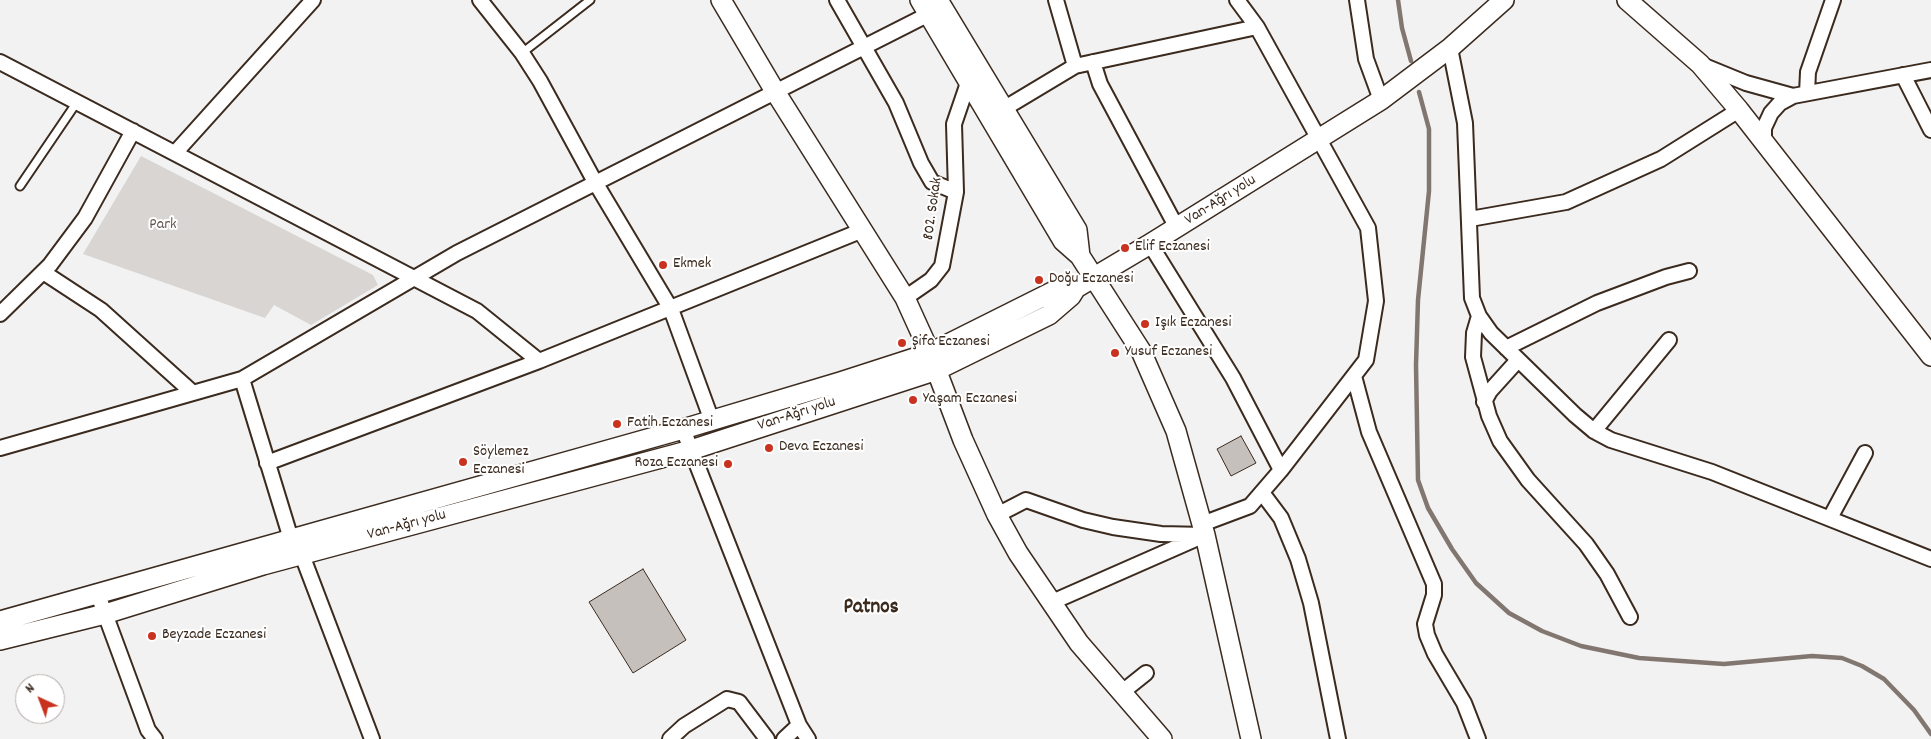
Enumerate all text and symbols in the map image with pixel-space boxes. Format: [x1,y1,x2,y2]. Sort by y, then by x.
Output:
street label: Van-Ağrı yolu [1182,171,1260,231]
street label: 802. Sokak [920,176,948,242]
park label: Park [149,216,177,236]
place label: Elif Eczanesi [1135,238,1210,258]
marker: Elif Eczanesi [1119,242,1131,254]
place label: Ekmek [673,255,711,275]
marker: Ekmek [657,259,669,271]
place label: Doğu Eczanesi [1049,270,1133,290]
marker: Doğu Eczanesi [1033,274,1045,286]
place label: Işık Eczanesi [1155,314,1231,334]
marker: Işık Eczanesi [1139,318,1151,330]
place label: Şifa Eczanesi [912,333,990,353]
marker: Şifa Eczanesi [896,337,908,349]
place label: Yusuf Eczanesi [1125,343,1212,363]
marker: Yusuf Eczanesi [1109,347,1121,359]
place label: Yaşam Eczanesi [923,390,1017,410]
street label: Van-Ağrı yolu [756,393,838,437]
marker: Yaşam Eczanesi [907,394,919,406]
place label: Fatih Eczanesi [627,414,713,434]
marker: Fatih Eczanesi [611,418,623,430]
place label: Deva Eczanesi [779,438,864,458]
marker: Deva Eczanesi [763,442,775,454]
place label: Söylemez Eczanesi [473,443,529,481]
place label: Roza Eczanesi [634,454,718,474]
marker: Söylemez Eczanesi [457,456,469,468]
marker: Roza Eczanesi [722,458,734,470]
street label: Van-Ağrı yolu [366,506,448,546]
district label: Patnos [843,596,899,622]
place label: Beyzade Eczanesi [162,626,266,646]
marker: Beyzade Eczanesi [146,630,158,642]
north arrow [15,674,65,724]
text: N [21,679,40,698]

